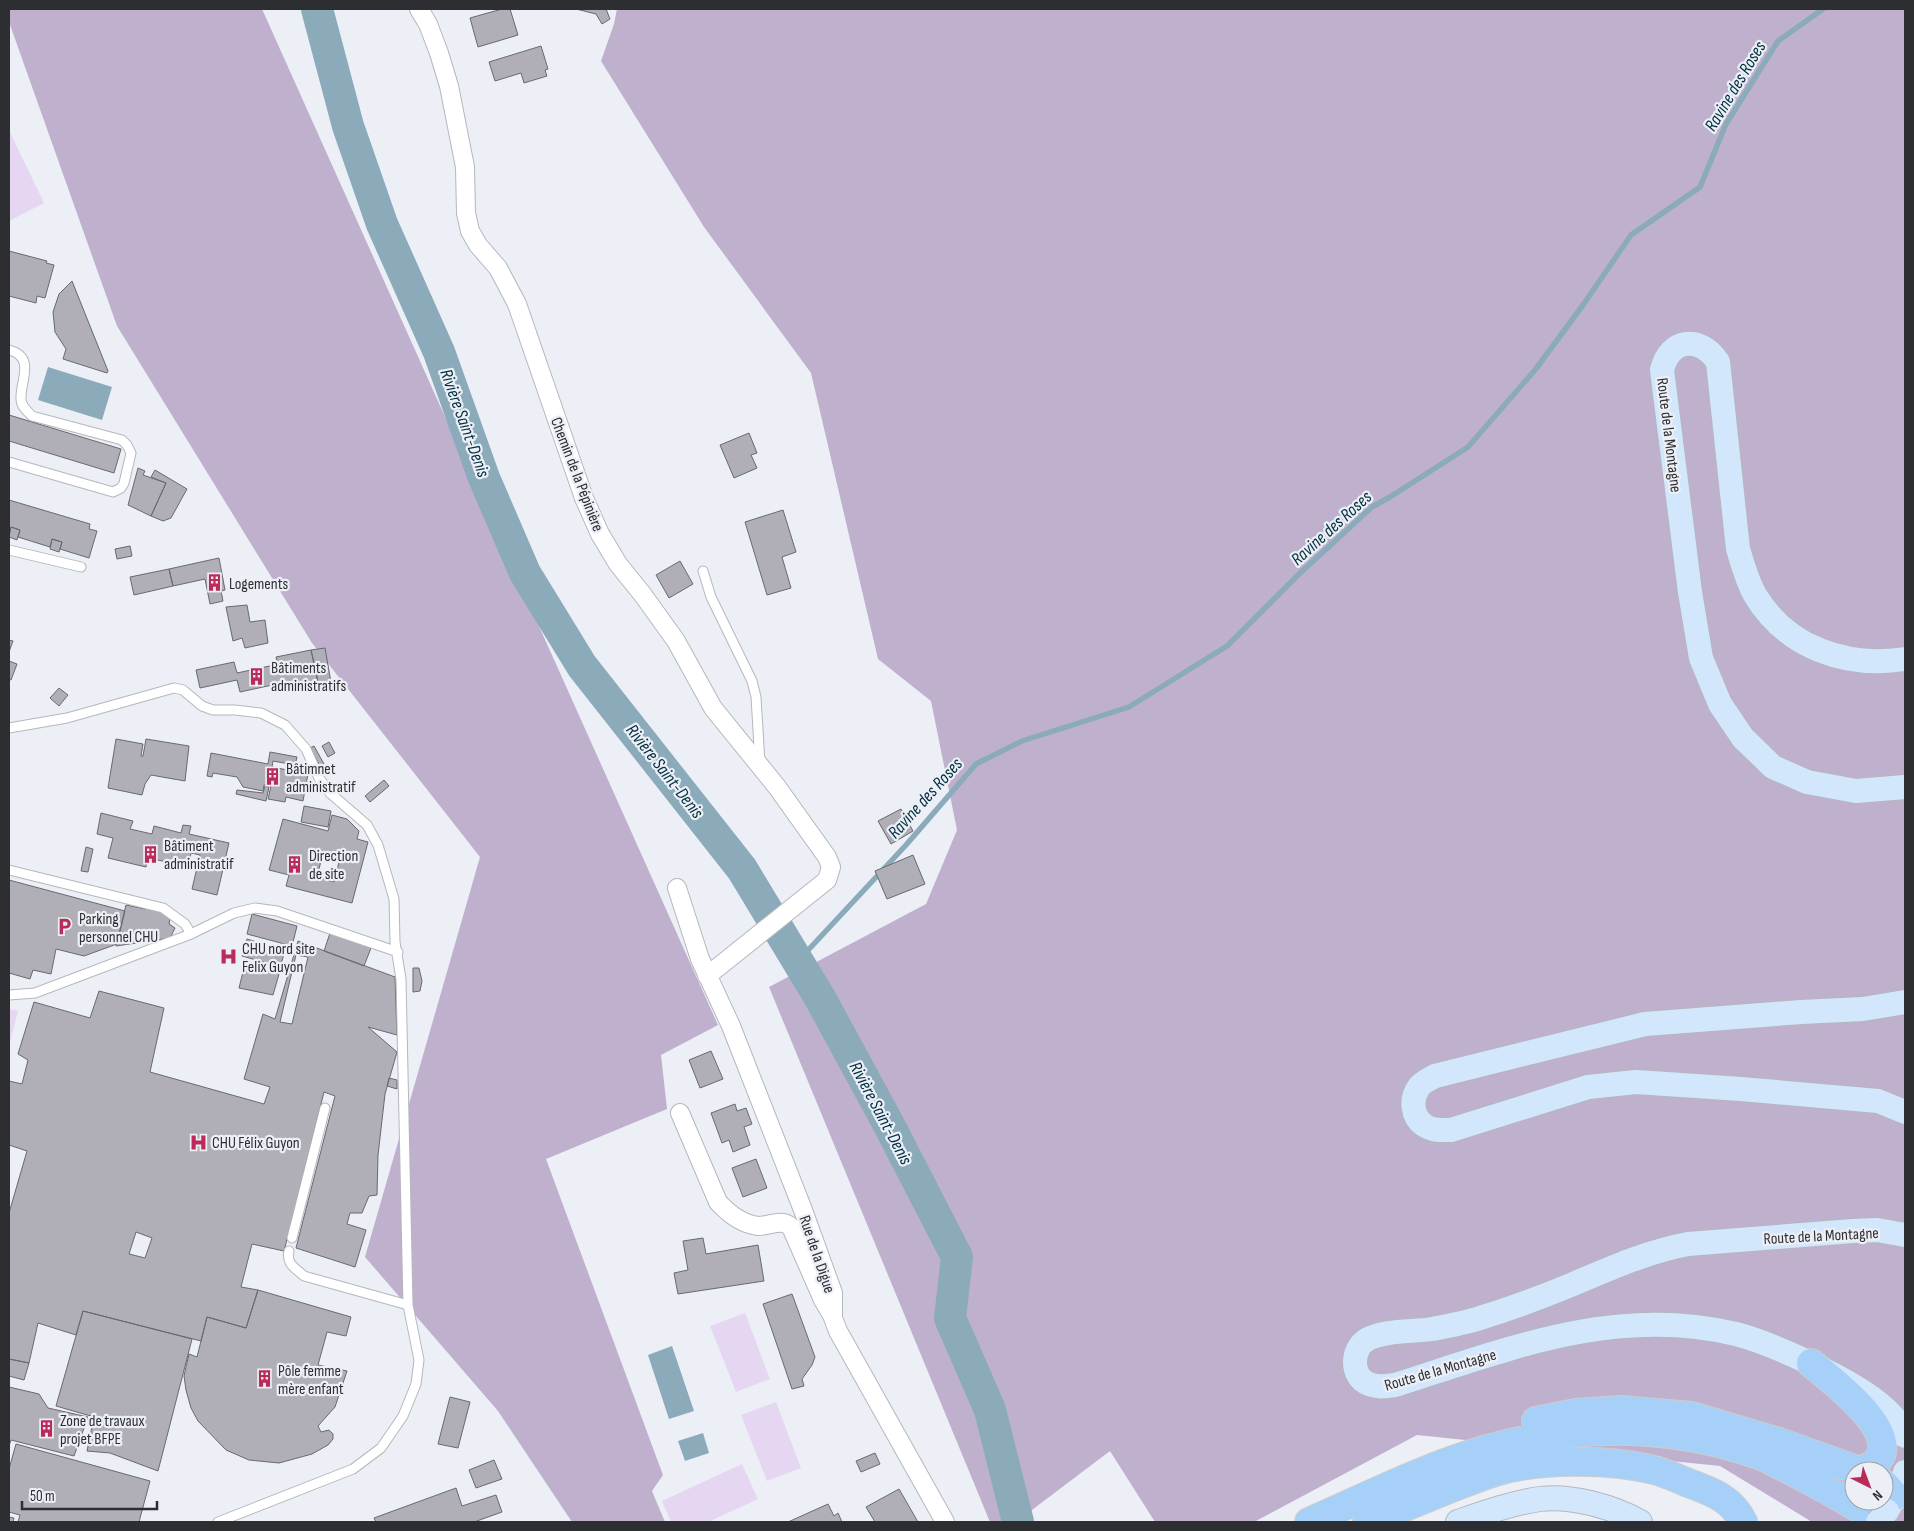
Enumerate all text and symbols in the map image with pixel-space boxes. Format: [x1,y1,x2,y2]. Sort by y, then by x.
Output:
water label: Ravine des Roses [1700,37,1771,135]
water label: Rivière Saint-Denis [435,366,494,481]
street label: Route de la Montagne [1652,377,1685,494]
street label: Chemin de la Pépinière [546,415,607,534]
water label: Ravine des Roses [1287,486,1376,570]
building icon: Logements [205,573,225,593]
place label: Logements [229,575,289,594]
place label: Bâtiments administratifs [271,659,346,696]
building icon: Bâtiments administratifs [247,666,267,686]
water label: Rivière Saint-Denis [621,720,708,823]
water label: Ravine des Roses [884,753,967,843]
place label: Bâtimnet administratif [286,760,356,797]
building icon: Bâtimnet administratif [262,767,282,787]
place label: Bâtiment administratif [164,837,234,874]
building icon: Bâtiment administratif [140,844,160,864]
place label: Direction de site [309,847,358,884]
building icon: Direction de site [285,854,305,874]
place label: Parking personnel CHU [79,910,158,947]
parking icon: Parking personnel CHU [55,917,75,937]
place label: CHU nord site Felix Guyon [242,940,315,977]
hospital icon: CHU nord site Felix Guyon [218,947,238,967]
water label: Rivière Saint-Denis [845,1058,917,1169]
hospital icon: CHU Félix Guyon [188,1132,208,1152]
place label: CHU Félix Guyon [212,1134,300,1153]
street label: Rue de la Digue [794,1213,839,1296]
street label: Route de la Montagne [1763,1224,1879,1249]
street label: Route de la Montagne [1382,1345,1498,1395]
place label: Pôle femme mère enfant [278,1362,344,1399]
building icon: Pôle femme mère enfant [254,1369,274,1389]
place label: Zone de travaux projet BFPE [60,1412,144,1449]
building icon: Zone de travaux projet BFPE [36,1419,56,1439]
north arrow [1844,1461,1894,1511]
scale bar [22,1478,158,1510]
text: N [1869,1486,1886,1504]
text: 50 m [30,1487,55,1506]

